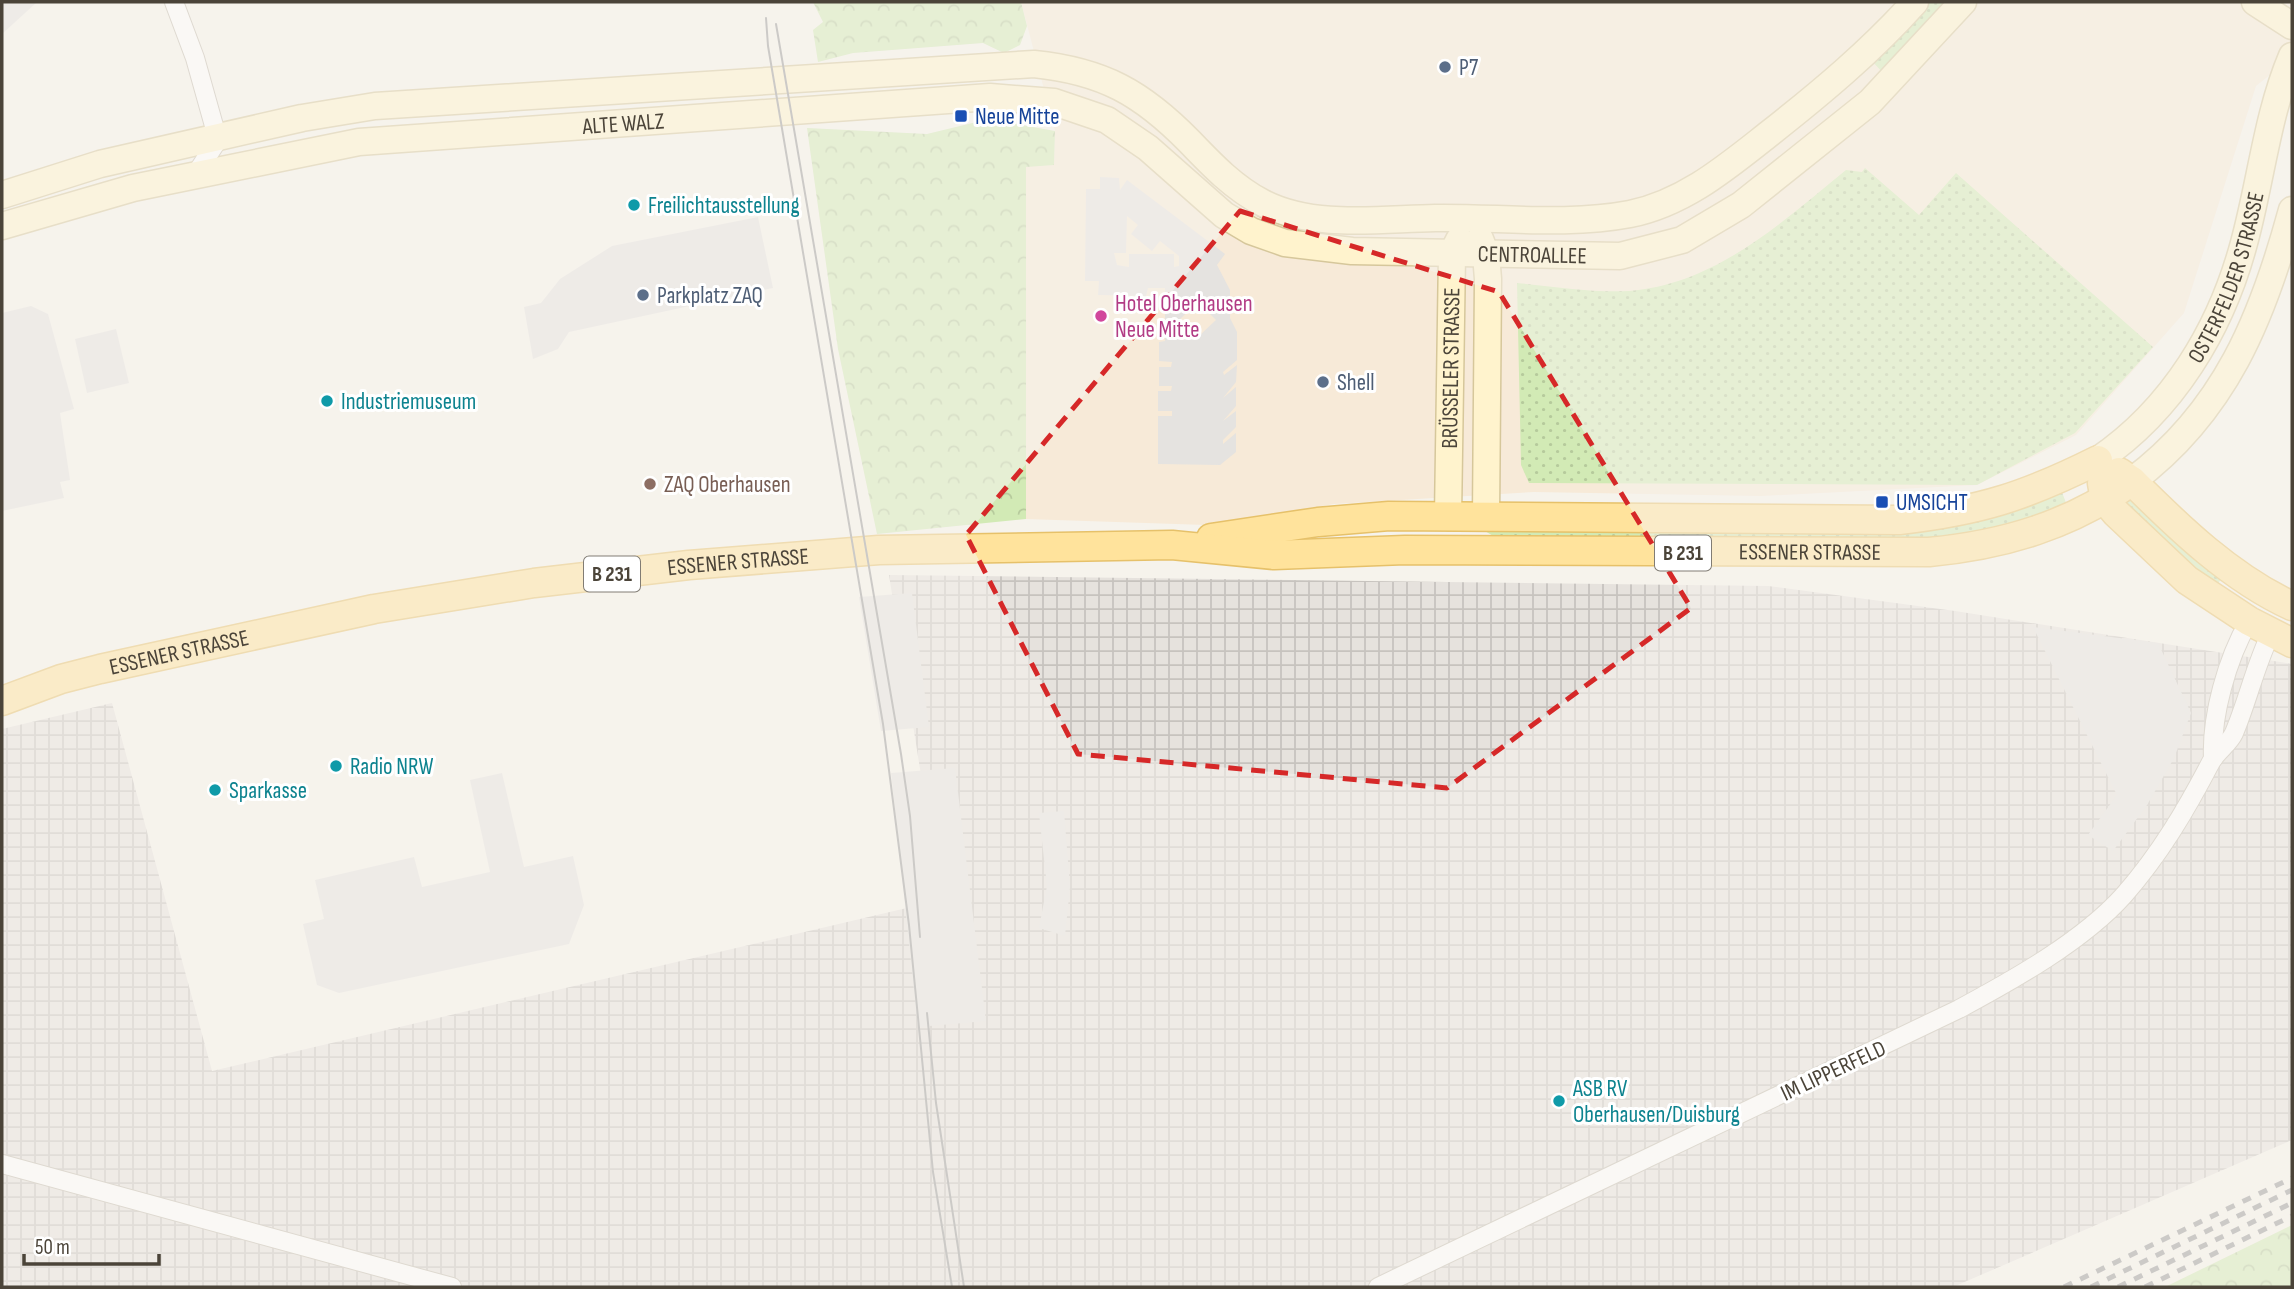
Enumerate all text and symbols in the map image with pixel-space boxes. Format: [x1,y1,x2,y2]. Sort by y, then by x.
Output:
place label: P7 [1459,54,1478,82]
marker: P7 [1437,59,1453,75]
place label: Neue Mitte [975,103,1060,131]
street label: ALTE WALZ [581,107,666,141]
marker: Neue Mitte [953,108,969,124]
street label: OSTERFELDER STRASSE [2182,189,2271,368]
place label: Freilichtausstellung [648,192,800,220]
marker: Freilichtausstellung [626,197,642,213]
street label: CENTROALLEE [1477,240,1587,270]
place label: Parkplatz ZAQ [657,282,763,310]
marker: Parkplatz ZAQ [635,287,651,303]
street label: BRÜSSELER STRASSE [1436,287,1466,449]
place label: Hotel Oberhausen Neue Mitte [1115,290,1253,344]
marker: Hotel Oberhausen Neue Mitte [1093,308,1109,324]
place label: Shell [1337,369,1375,397]
marker: Shell [1315,374,1331,390]
place label: Industriemuseum [341,388,476,416]
marker: Industriemuseum [319,393,335,409]
place label: ZAQ Oberhausen [664,471,791,499]
marker: ZAQ Oberhausen [642,476,658,492]
place label: UMSICHT [1896,489,1968,517]
marker: UMSICHT [1874,494,1890,510]
road number: B 231 [1655,536,1711,570]
street label: ESSENER STRASSE [1739,538,1881,567]
street label: ESSENER STRASSE [666,543,810,582]
road number: B 231 [584,556,640,592]
street label: ESSENER STRASSE [107,624,251,682]
place label: Radio NRW [350,753,433,781]
marker: Radio NRW [328,758,344,774]
place label: Sparkasse [229,777,307,805]
marker: Sparkasse [207,782,223,798]
street label: IM LIPPERFELD [1776,1034,1891,1107]
place label: ASB RV Oberhausen/Duisburg [1572,1075,1740,1129]
marker: ASB RV Oberhausen/Duisburg [1551,1093,1567,1109]
scale bar [24,1222,159,1266]
text: 50 m [35,1235,70,1260]

